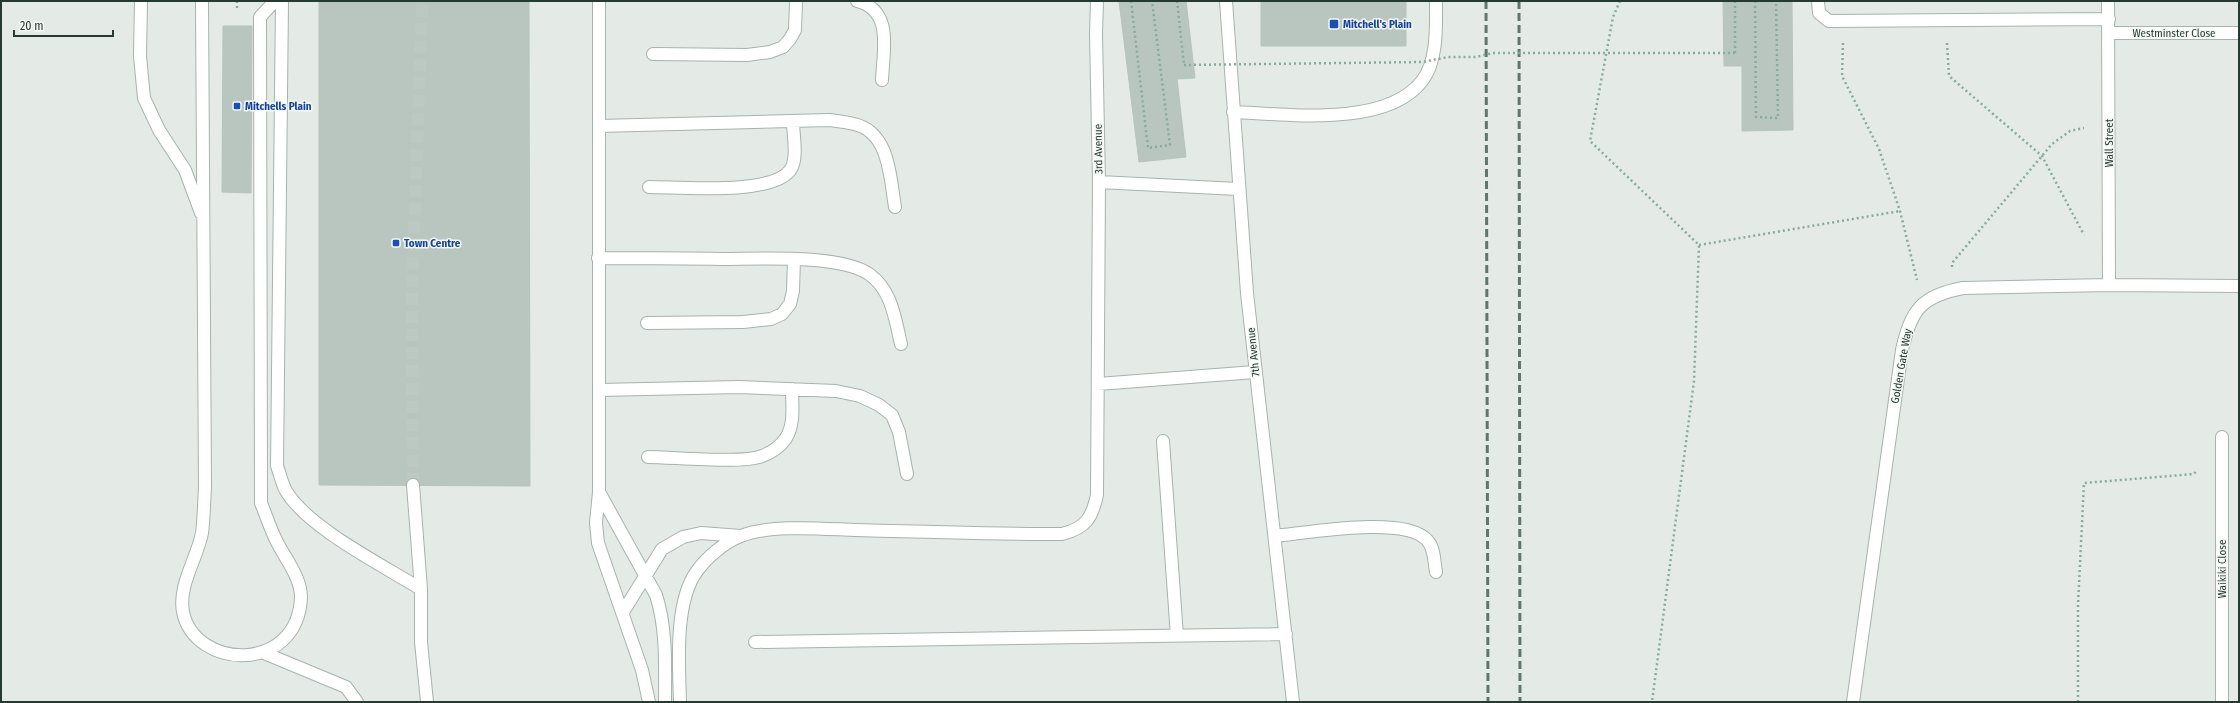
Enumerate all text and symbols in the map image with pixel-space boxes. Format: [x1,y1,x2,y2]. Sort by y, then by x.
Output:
scale bar [14,12,113,38]
marker: Mitchell's Plain [1328,18,1340,30]
place label: Mitchell's Plain [1343,18,1412,31]
text: 20 m [20,19,44,33]
street label: Westminster Close [2132,27,2216,40]
place label: Mitchells Plain [245,100,312,113]
marker: Mitchells Plain [232,101,242,111]
street label: Wall Street [2103,118,2116,167]
street label: 3rd Avenue [1092,124,1105,174]
place label: Town Centre [404,237,461,250]
marker: Town Centre [391,238,401,248]
street label: 7th Avenue [1244,327,1263,377]
street label: Golden Gate Way [1889,328,1914,405]
street label: Waikiki Close [2216,540,2229,598]

